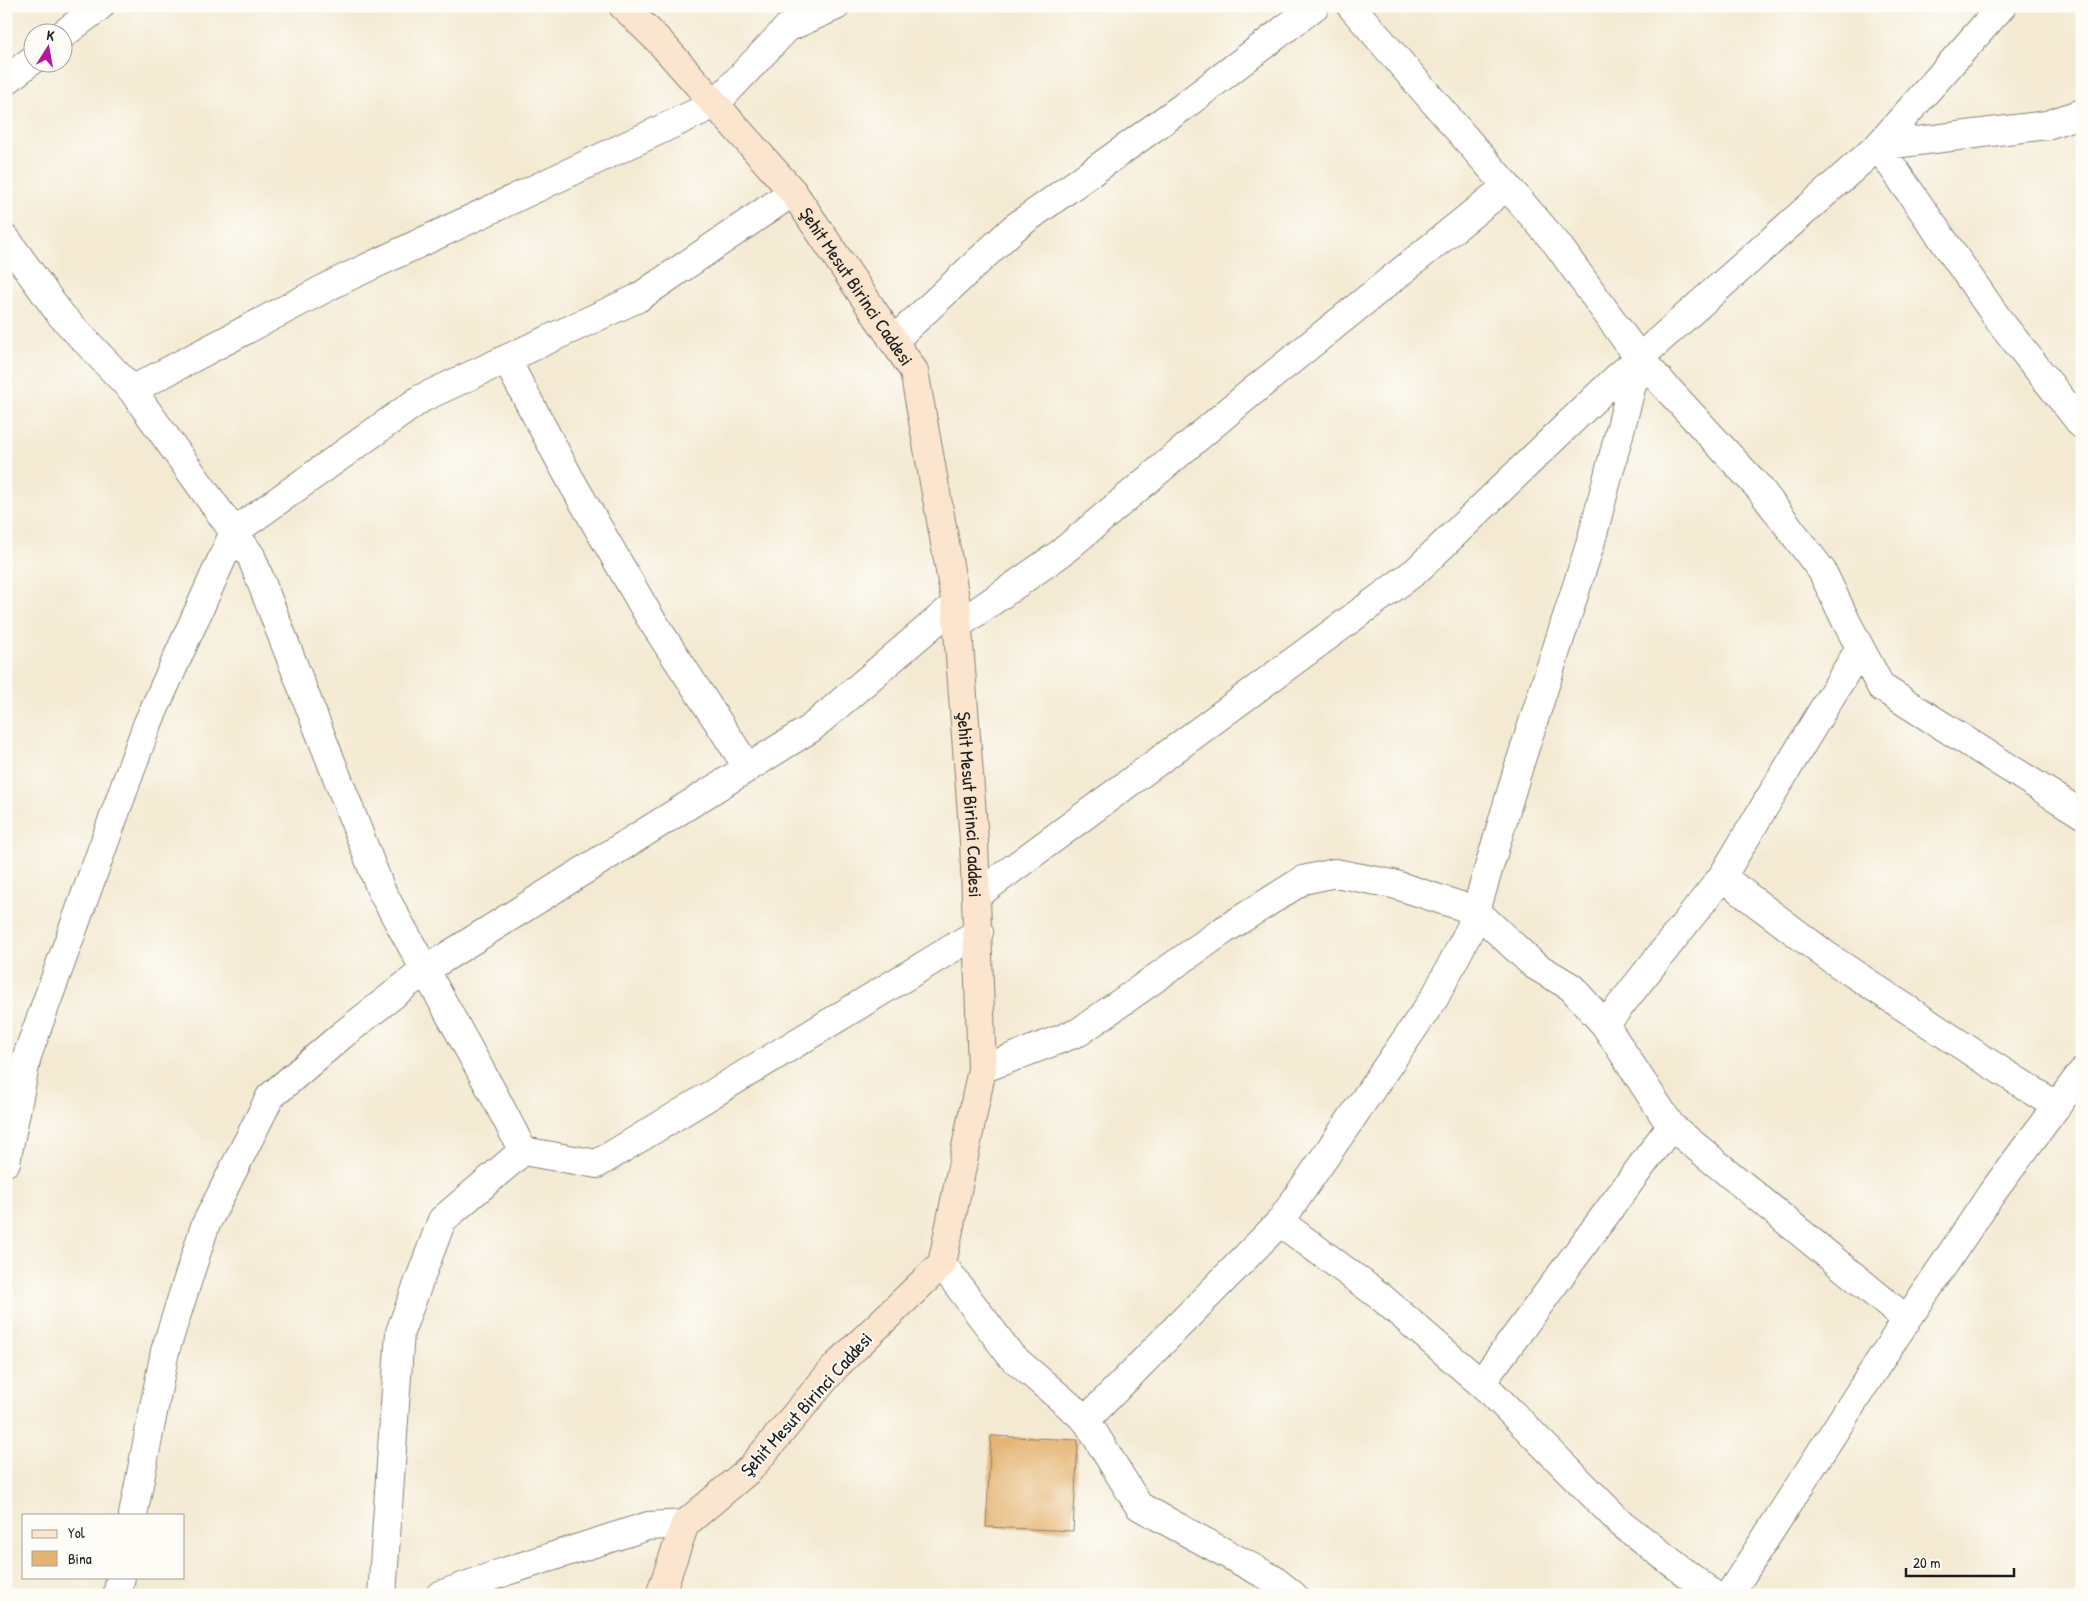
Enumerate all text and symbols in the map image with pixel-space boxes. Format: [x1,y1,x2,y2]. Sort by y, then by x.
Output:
north arrow [22,22,72,72]
text: K [45,25,57,45]
street label: Şehit Mesut Birinci Caddesi [794,202,920,371]
street label: Şehit Mesut Birinci Caddesi [951,711,989,898]
street label: Şehit Mesut Birinci Caddesi [734,1326,878,1482]
legend [22,1514,185,1578]
text: Yol [68,1522,85,1543]
scale bar [1906,1546,2013,1578]
text: Bina [68,1548,92,1569]
text: 20 m [1913,1552,1940,1573]

